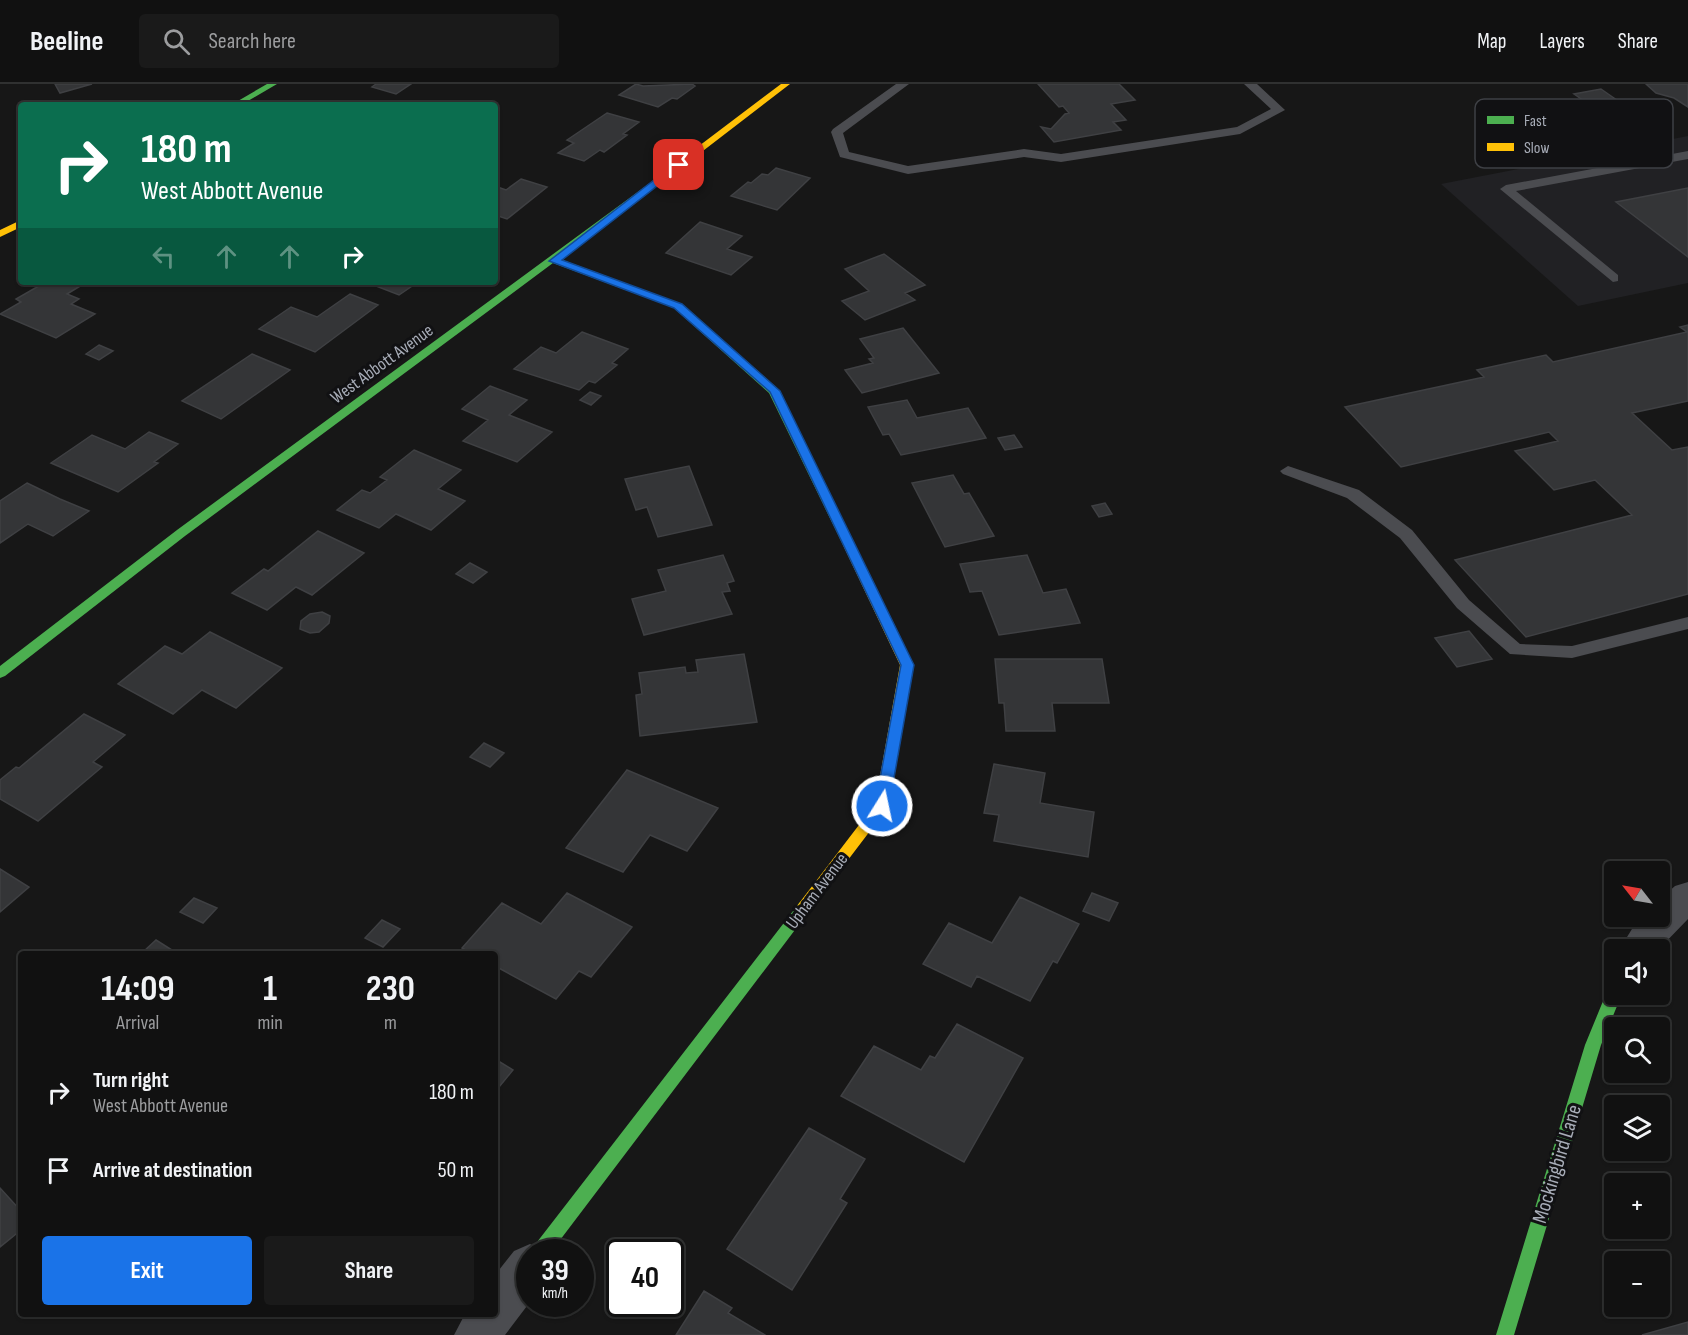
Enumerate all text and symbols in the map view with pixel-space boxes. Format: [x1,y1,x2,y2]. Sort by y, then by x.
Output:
search box [139,14,559,68]
text: Beeline [30,25,103,58]
icon: search [160,25,193,58]
text: Search here [208,28,296,55]
text: Map [1477,29,1506,54]
text: Layers [1539,29,1585,54]
text: Share [1618,29,1658,54]
legend [1475,99,1673,168]
text: Fast [1524,112,1547,131]
text: 180 m [141,124,232,175]
icon: right [42,126,120,204]
pin [653,139,704,190]
text: Slow [1524,139,1549,158]
icon: arrive [662,148,695,181]
text: West Abbott Avenue [141,175,323,207]
icon: left [147,240,180,273]
icon: ahead [210,240,243,273]
icon: ahead [273,240,306,273]
icon: right [336,240,369,273]
street label: West Abbott Avenue [327,320,437,408]
position arrow [850,774,914,838]
street label: Upham Avenue [782,849,852,933]
north arrow [1604,861,1670,927]
map controls [1604,861,1670,1317]
button: sound [1604,939,1670,1005]
text: 14:09 [101,968,175,1011]
text: 1 [263,968,277,1011]
text: 230 [366,968,415,1011]
text: Arrival [116,1011,159,1035]
text: min [258,1011,283,1035]
text: m [384,1011,397,1035]
button: search [1604,1017,1670,1083]
text: Turn right [93,1067,169,1094]
icon: right [42,1076,75,1109]
text: 180 m [429,1079,474,1106]
text: West Abbott Avenue [93,1094,228,1118]
button: layers [1604,1095,1670,1161]
street label: Mockingbird Lane [1527,1102,1587,1226]
icon: arrive [42,1154,75,1187]
text: Arrive at destination [93,1157,252,1184]
text: 50 m [438,1157,474,1184]
button: + [1604,1173,1670,1239]
button: Exit [42,1236,252,1305]
button: Share [264,1236,474,1305]
speed limit sign: 40 [606,1239,684,1317]
button: − [1604,1251,1670,1317]
text: 39 [541,1253,569,1289]
text: km/h [542,1284,568,1303]

